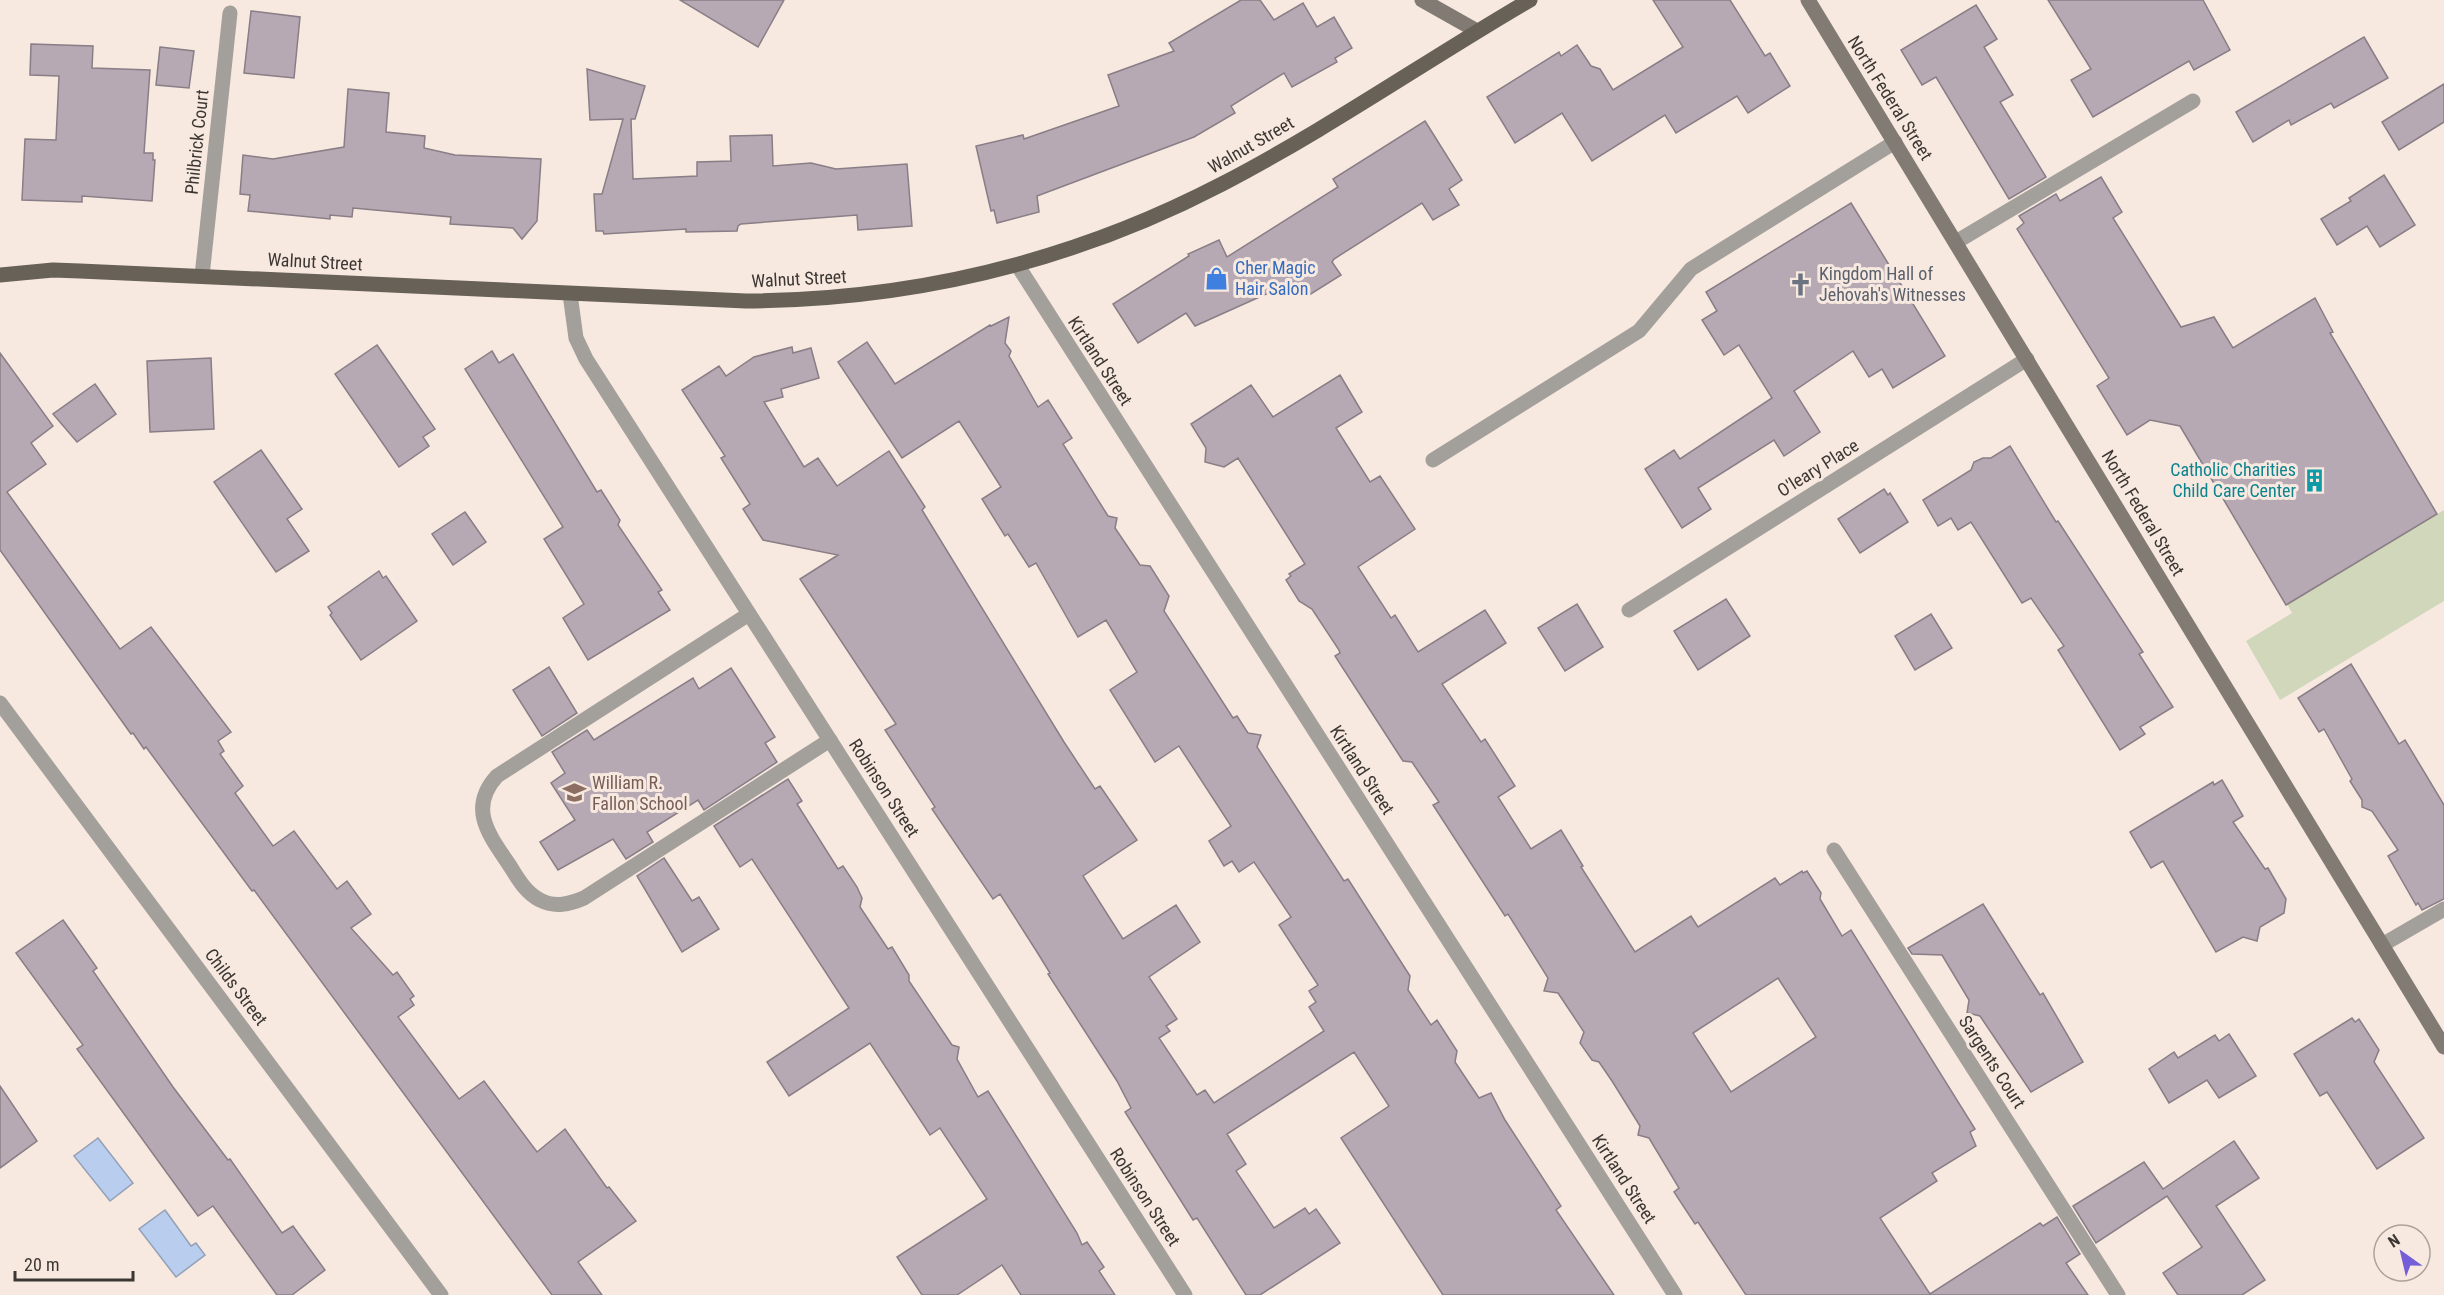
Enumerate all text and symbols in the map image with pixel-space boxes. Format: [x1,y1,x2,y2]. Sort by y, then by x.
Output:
street label: North Federal Street [1844,32,1937,164]
street label: Philbrick Court [181,89,212,195]
street label: Walnut Street [1204,112,1297,177]
street label: Walnut Street [267,249,363,274]
place label: Cher Magic Hair Salon [1235,257,1316,299]
place label: Kingdom Hall of Jehovah's Witnesses [1819,263,1966,305]
shop icon: Cher Magic Hair Salon [1204,265,1230,291]
street label: Walnut Street [751,266,847,291]
church icon: Kingdom Hall of Jehovah's Witnesses [1788,271,1814,297]
street label: Kirtland Street [1064,312,1137,409]
street label: O'leary Place [1773,434,1862,501]
street label: North Federal Street [2098,446,2189,579]
place label: Catholic Charities Child Care Center [2170,459,2297,501]
building icon: Catholic Charities Child Care Center [2301,467,2327,493]
street label: Kirtland Street [1326,721,1399,818]
street label: Robinson Street [845,735,924,841]
place label: William R. Fallon School [592,772,688,814]
school or university icon: William R. Fallon School [561,780,587,806]
street label: Childs Street [201,944,272,1029]
street label: Sargents Court [1955,1011,2030,1112]
street label: Kirtland Street [1588,1130,1661,1227]
street label: Robinson Street [1106,1144,1185,1250]
north arrow [2372,1223,2432,1283]
text: N [2385,1230,2403,1252]
scale bar [15,1244,134,1282]
text: 20 m [24,1254,59,1275]

